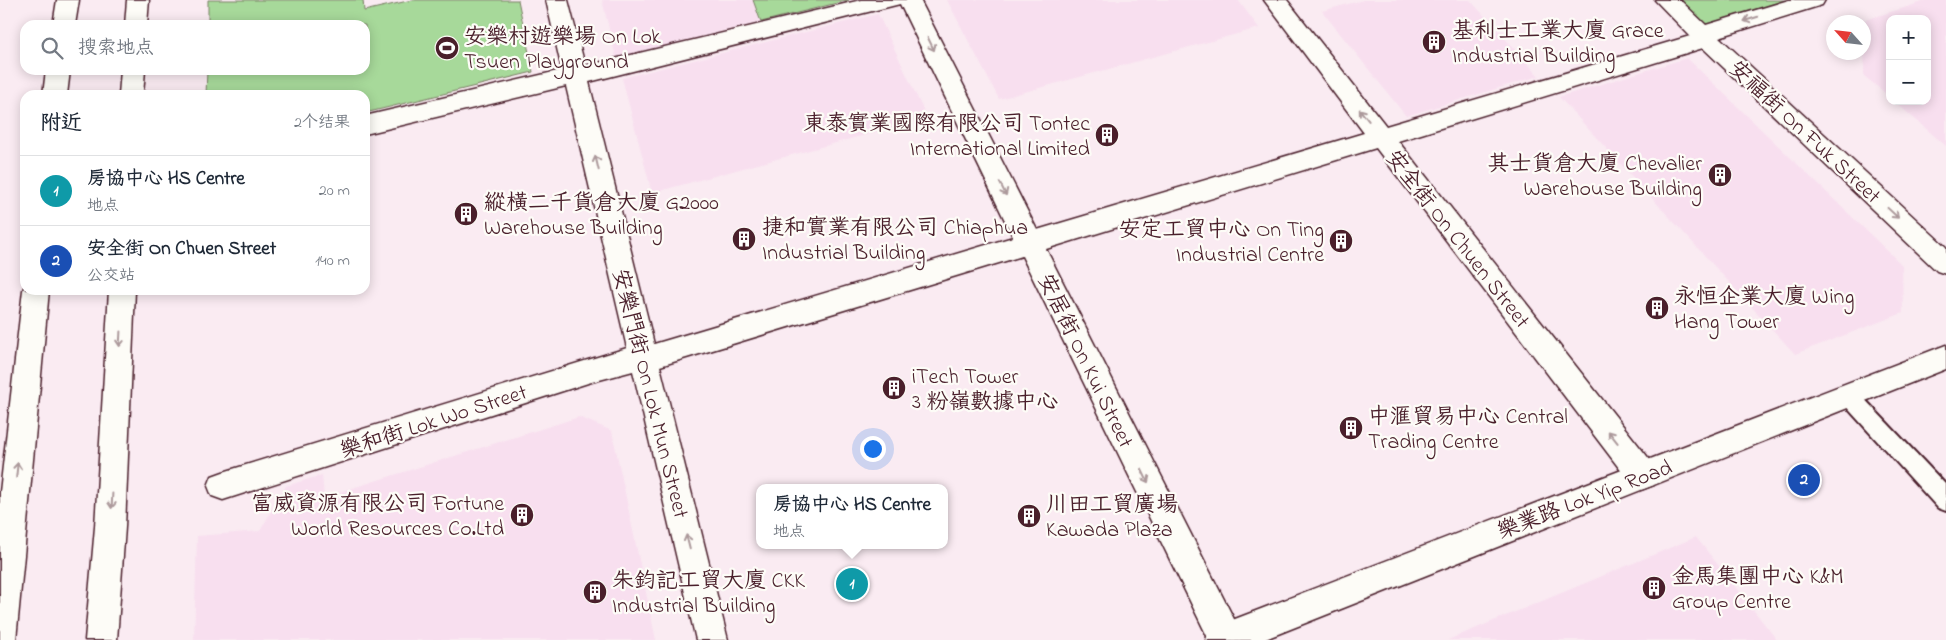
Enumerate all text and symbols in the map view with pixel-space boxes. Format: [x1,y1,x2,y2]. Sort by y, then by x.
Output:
one-way arrow [1743,15,1759,25]
north arrow [1826,15,1871,60]
map controls [1886,15,1931,105]
button: + [1886,15,1931,60]
place label: 基利士工業大廈 Grace Industrial Building [1452,16,1664,74]
search box [20,20,370,75]
place label: 安樂村遊樂場 On Lok Tsuen Playground [464,22,661,80]
building icon: 基利士工業大廈 Grace Industrial Building [1421,29,1447,55]
icon: search [38,34,66,62]
text: 搜索地点 [78,35,154,62]
sports icon: 安樂村遊樂場 On Lok Tsuen Playground [434,35,460,61]
one-way arrow [927,36,936,51]
street label: 安福街 On Fuk Street [1721,54,1888,213]
button: − [1886,60,1931,105]
one-way arrow [1359,108,1370,121]
text: 附近 [40,109,82,139]
place label: 東泰實業國際有限公司 Tontec International Limited [803,109,1090,166]
text: 2个结果 [294,111,350,135]
building icon: 東泰實業國際有限公司 Tontec International Limited [1094,122,1120,148]
street label: 安全街 On Chuen Street [1377,144,1537,336]
place label: 其士貨倉大廈 Chevalier Warehouse Building [1487,149,1702,207]
one-way arrow [592,155,601,171]
building icon: 其士貨倉大廈 Chevalier Warehouse Building [1707,162,1733,188]
text: 房協中心 HS Centre [87,166,245,193]
text: 1 [53,179,59,203]
text: 20 m [319,179,350,203]
one-way arrow [998,182,1008,197]
place label: 縱橫二千貨倉大廈 G2000 Warehouse Building [484,188,719,246]
text: 地点 [87,194,119,218]
building icon: 縱橫二千貨倉大廈 G2000 Warehouse Building [453,201,479,227]
one-way arrow [1886,207,1899,219]
place label: 捷和實業有限公司 Chiaphua Industrial Building [762,213,1028,271]
place label: 安定工貿中心 On Ting Industrial Centre [1118,215,1324,272]
building icon: 捷和實業有限公司 Chiaphua Industrial Building [731,226,757,252]
building icon: 安定工貿中心 On Ting Industrial Centre [1328,228,1354,254]
text: 安全街 On Chuen Street [87,236,276,263]
text: 2 [52,249,60,273]
text: 140 m [315,249,350,273]
text: 公交站 [87,264,135,288]
street label: 安樂門街 On Lok Mun Street [603,266,696,522]
street label: 安居街 On Kui Street [1028,269,1141,454]
place label: 永恒企業大廈 Wing Hang Tower [1674,282,1854,340]
building icon: 永恒企業大廈 Wing Hang Tower [1644,295,1670,321]
one-way arrow [115,330,124,346]
place label: iTech Tower 3 粉嶺數據中心 [912,362,1059,419]
building icon: iTech Tower 3 粉嶺數據中心 [881,375,907,401]
street label: 樂和街 Lok Wo Street [336,377,532,468]
place label: 中滙貿易中心 Central Trading Centre [1368,402,1568,460]
building icon: 中滙貿易中心 Central Trading Centre [1338,415,1364,441]
one-way arrow [1608,431,1619,444]
your location [860,436,886,462]
street label: 樂業路 Lok Yip Road [1493,453,1677,549]
pin: 2 [1788,461,1820,499]
one-way arrow [13,462,22,478]
one-way arrow [1141,468,1150,483]
popup [756,484,948,549]
place label: 富威資源有限公司 Fortune World Resources Co.Ltd [251,489,504,546]
place label: 川田工貿廣場 Kawada Plaza [1046,490,1178,547]
text: 房協中心 HS Centre [773,492,931,519]
one-way arrow [107,493,116,509]
building icon: 富威資源有限公司 Fortune World Resources Co.Ltd [509,502,535,528]
building icon: 川田工貿廣場 Kawada Plaza [1016,503,1042,529]
text: 地点 [773,520,805,544]
one-way arrow [683,534,692,550]
place label: 金馬集團中心 K&M Group Centre [1672,562,1844,619]
pin: 1 [836,565,868,603]
place label: 朱鈞記工貿大廈 CKK Industrial Building [612,566,805,624]
building icon: 金馬集團中心 K&M Group Centre [1641,575,1667,601]
building icon: 朱鈞記工貿大廈 CKK Industrial Building [582,579,608,605]

